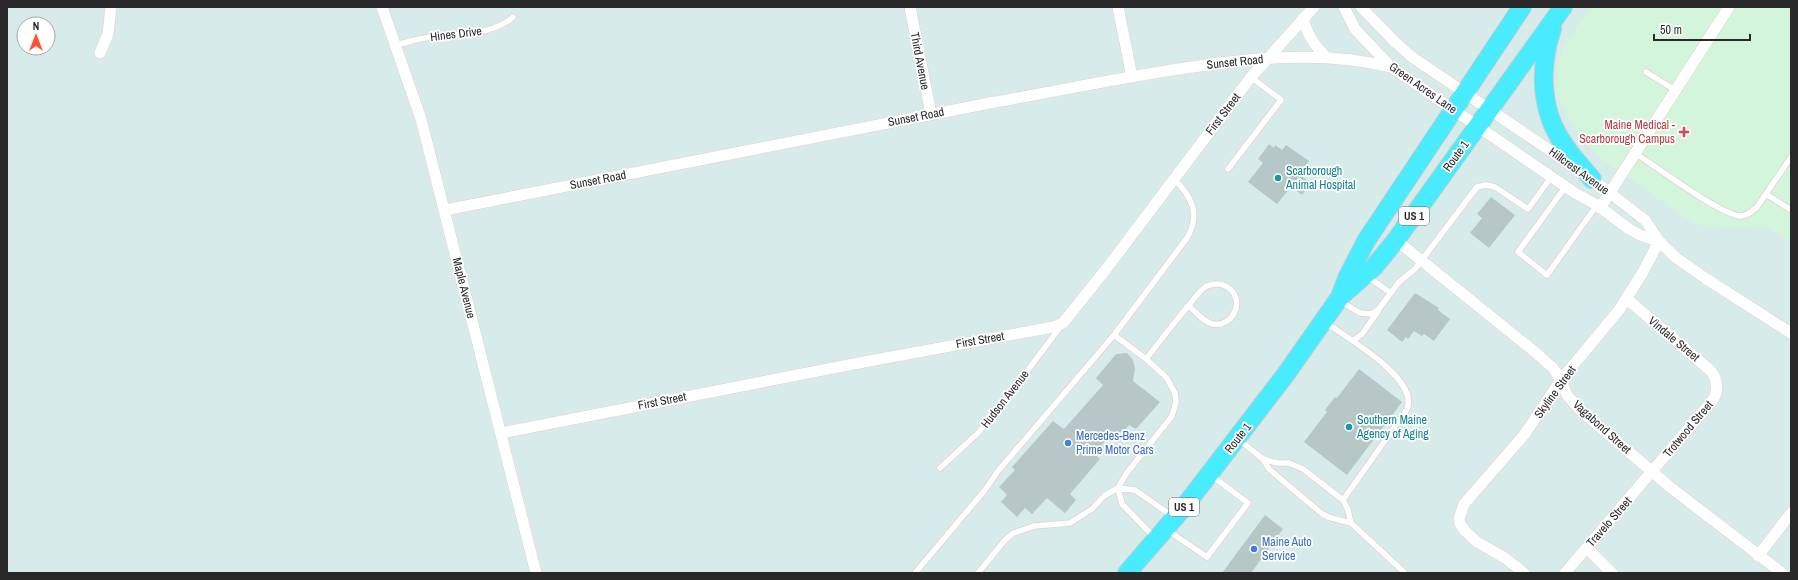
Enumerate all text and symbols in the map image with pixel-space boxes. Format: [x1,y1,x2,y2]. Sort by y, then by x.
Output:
north arrow [16,16,56,56]
scale bar [1654,16,1750,42]
text: N [33,19,39,33]
text: 50 m [1660,22,1682,38]
street label: Hines Drive [429,23,483,45]
street label: Third Avenue [907,31,933,91]
street label: Sunset Road [1206,51,1264,73]
street label: Green Acres Lane [1386,59,1460,117]
street label: First Street [1202,90,1244,138]
street label: Sunset Road [887,104,945,130]
place label: Maine Medical - Scarborough Campus [1579,117,1676,147]
marker: Maine Medical - Scarborough Campus [1678,126,1690,138]
street label: Route 1 [1439,137,1473,175]
street label: Hillcrest Avenue [1546,144,1612,198]
place label: Scarborough Animal Hospital [1285,163,1355,193]
street label: Sunset Road [569,167,627,193]
marker: Scarborough Animal Hospital [1273,173,1283,183]
road number: US 1 [1399,207,1429,225]
street label: Maple Avenue [449,256,479,320]
street label: Vindale Street [1645,313,1703,365]
street label: First Street [955,328,1006,352]
street label: Skyline Street [1531,362,1580,421]
street label: Hudson Avenue [977,367,1033,431]
street label: First Street [637,388,688,413]
street label: Vagabond Street [1569,397,1635,458]
street label: Trotwood Street [1659,397,1717,461]
place label: Southern Maine Agency of Aging [1356,412,1429,442]
street label: Route 1 [1221,419,1255,457]
marker: Southern Maine Agency of Aging [1344,422,1354,432]
place label: Mercedes-Benz Prime Motor Cars [1076,428,1154,458]
marker: Mercedes-Benz Prime Motor Cars [1063,438,1073,448]
street label: Travelo Street [1583,493,1635,550]
road number: US 1 [1169,498,1199,516]
place label: Maine Auto Service [1262,534,1312,564]
marker: Maine Auto Service [1249,544,1259,554]

